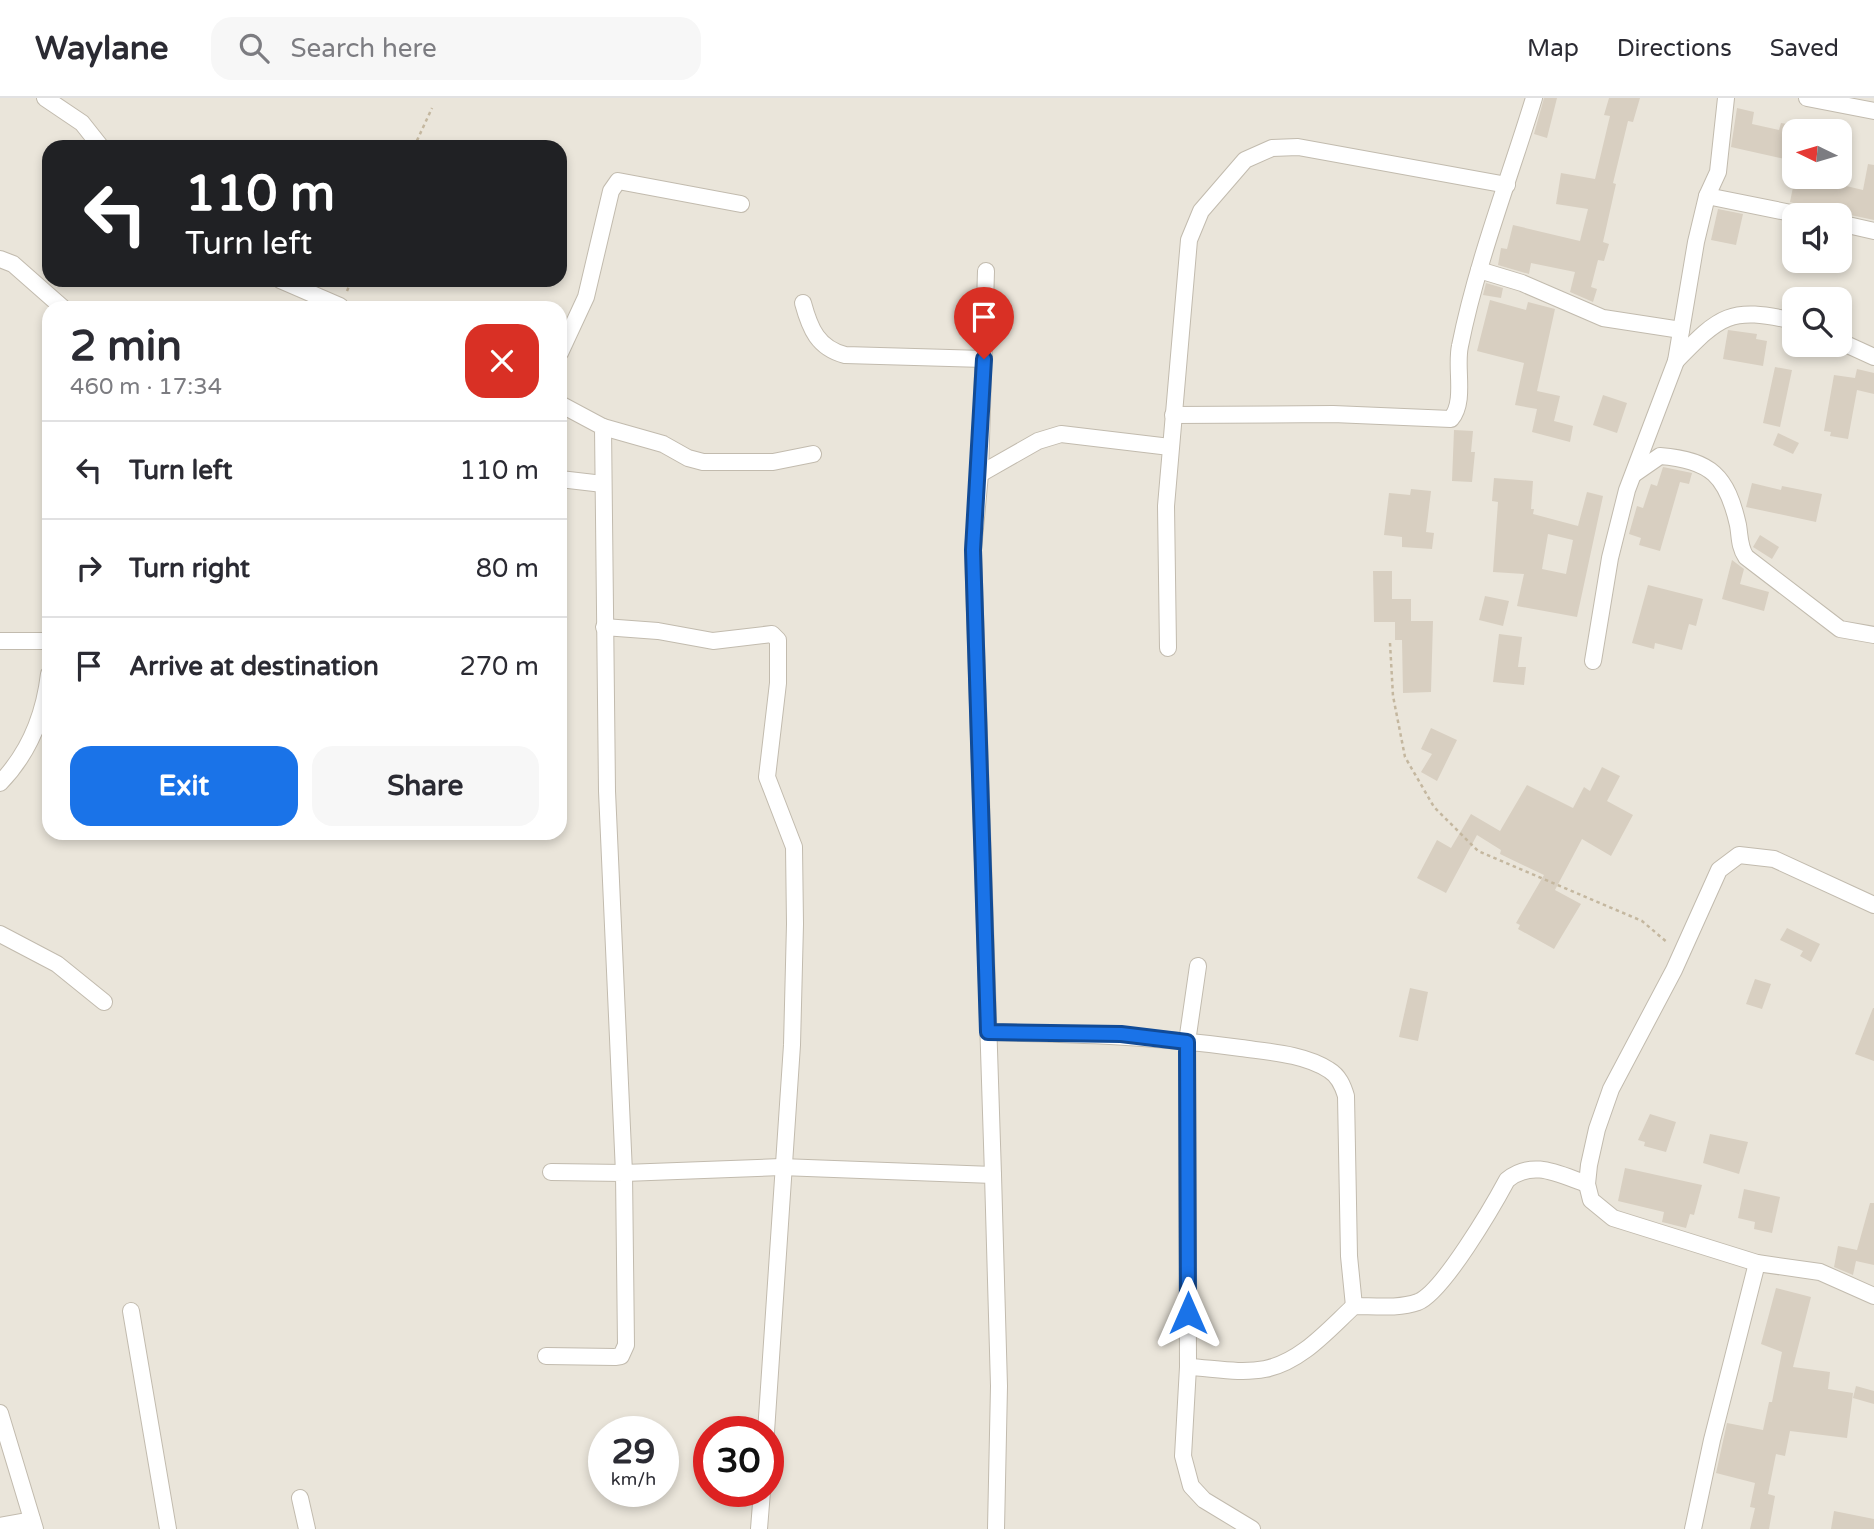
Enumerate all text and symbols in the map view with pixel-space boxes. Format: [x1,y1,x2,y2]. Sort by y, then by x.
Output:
search box [211,17,701,80]
text: Waylane [35,29,169,68]
icon: search [235,29,273,67]
text: Search here [291,33,437,64]
text: Map [1527,34,1579,63]
text: Directions [1617,34,1732,63]
text: Saved [1770,34,1839,63]
north arrow [1782,119,1852,189]
map controls [1782,119,1852,357]
text: 110 m [185,165,335,224]
icon: left [70,168,161,259]
button: sound [1782,203,1852,273]
text: Turn left [185,225,312,263]
pin [954,287,1014,359]
button: search [1782,287,1852,357]
icon: arrive [965,298,1003,336]
text: 2 min [70,321,182,372]
button: close [465,324,539,398]
text: 460 m · 17:34 [70,373,222,401]
icon: left [70,451,108,489]
text: Turn left [129,455,232,486]
text: 110 m [459,455,539,486]
icon: right [70,549,108,587]
text: Turn right [129,553,250,584]
text: 80 m [476,553,539,584]
icon: arrive [70,647,108,685]
text: Arrive at destination [129,651,379,682]
text: 270 m [459,651,539,682]
button: Exit [70,746,298,826]
button: Share [312,746,539,826]
position arrow [1151,1276,1225,1350]
speed limit sign: 30 [693,1416,784,1507]
text: 29 [612,1431,655,1473]
text: km/h [611,1468,656,1490]

